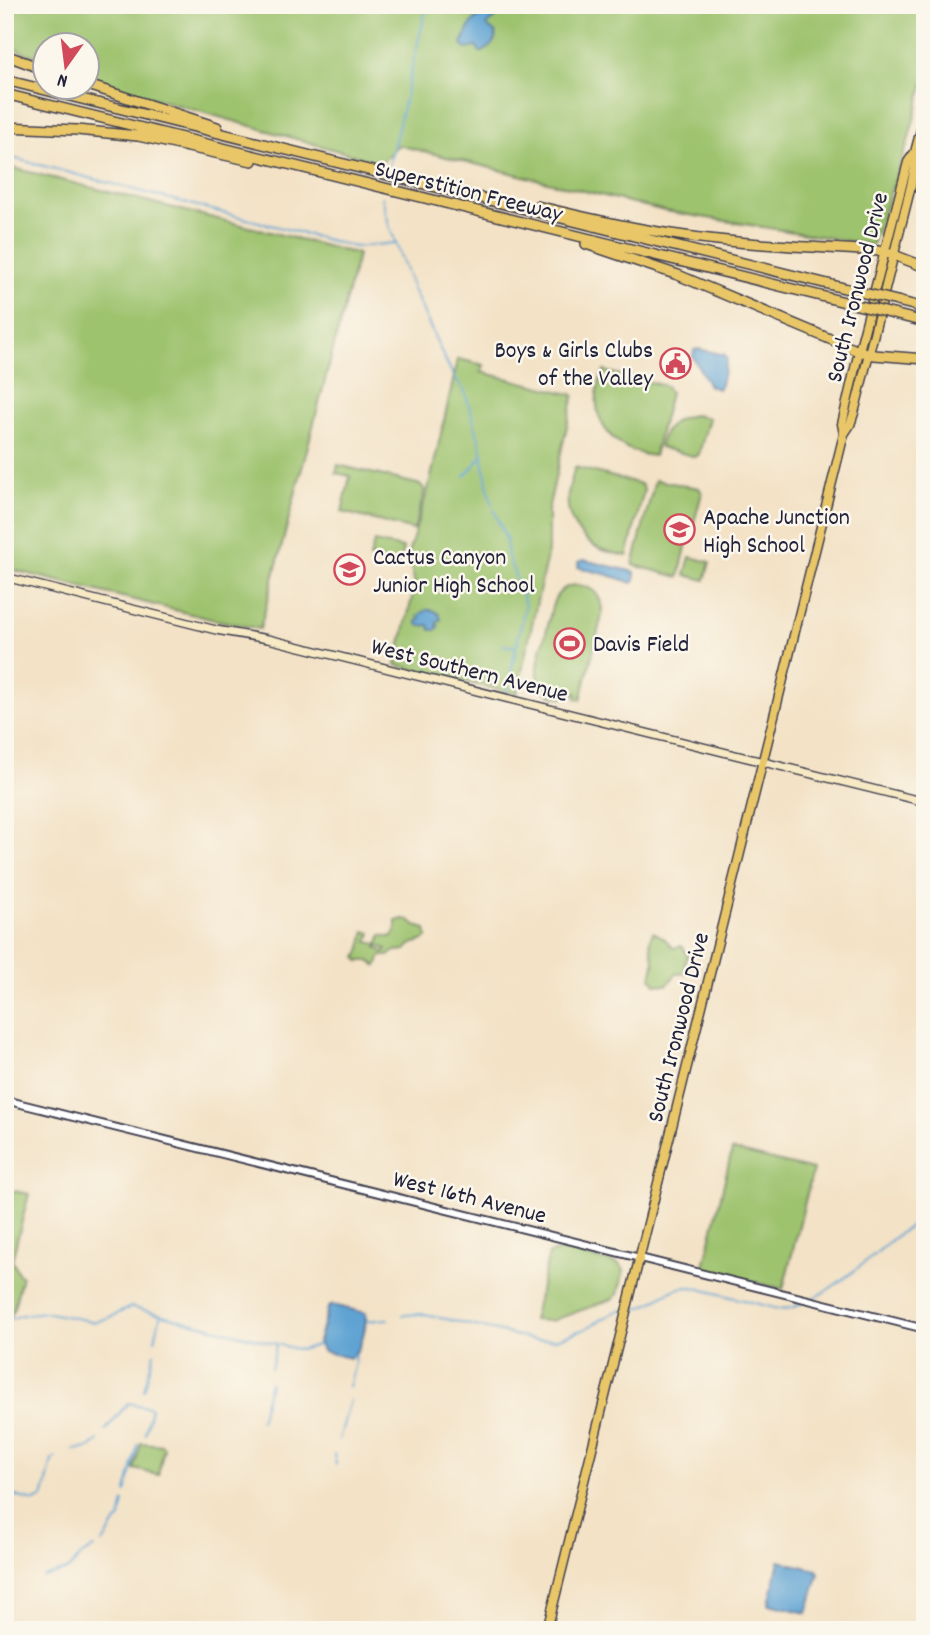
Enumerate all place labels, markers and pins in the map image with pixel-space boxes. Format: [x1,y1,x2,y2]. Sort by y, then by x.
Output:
place label: Boys & Girls Clubs of the Valley [494,335,654,397]
public building icon: Boys & Girls Clubs of the Valley [659,346,693,380]
place label: Apache Junction High School [703,502,850,564]
school or university icon: Apache Junction High School [663,513,697,547]
place label: Cactus Canyon Junior High School [373,542,535,604]
school or university icon: Cactus Canyon Junior High School [333,553,367,587]
sports icon: Davis Field [553,626,587,660]
place label: Davis Field [593,629,689,663]

